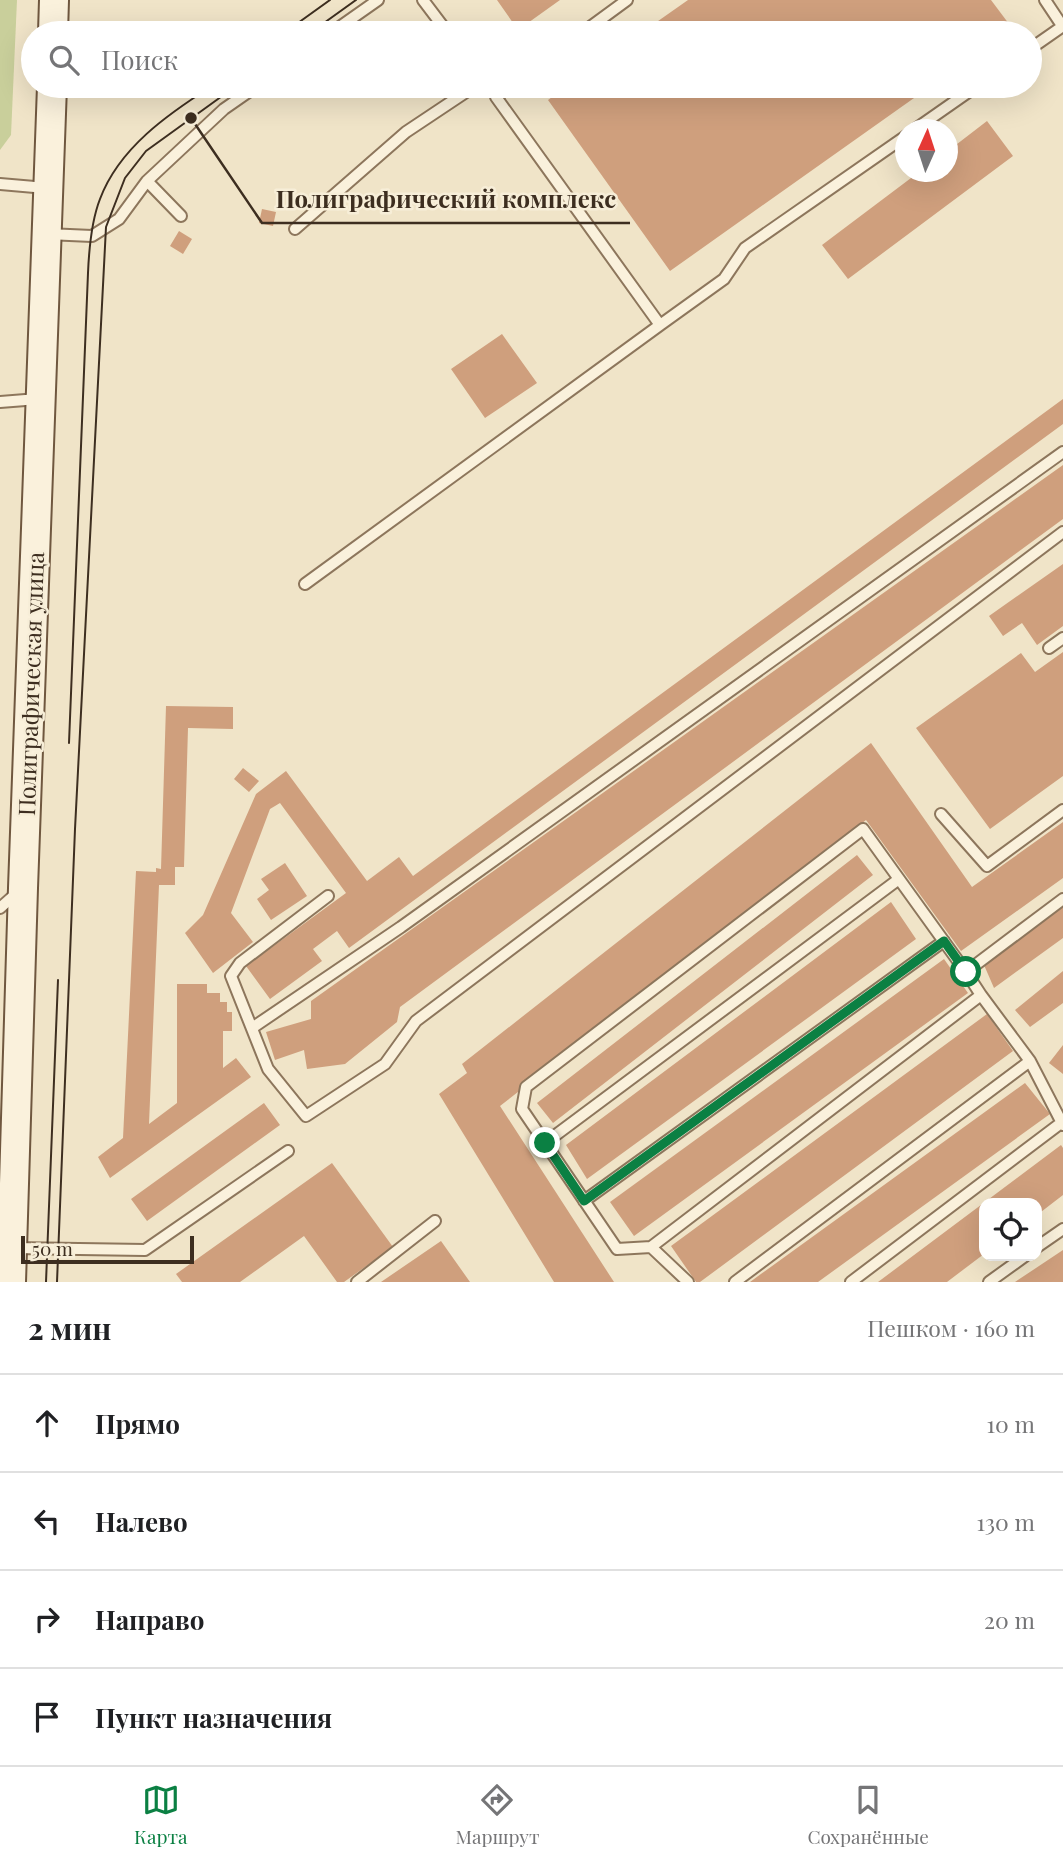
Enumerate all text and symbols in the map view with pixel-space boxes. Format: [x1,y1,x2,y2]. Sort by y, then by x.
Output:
search box [21,21,1042,98]
icon: search [45,41,83,79]
text: Поиск [101,42,178,77]
north arrow [895,119,958,182]
callout: Полиграфический комплекс [262,178,630,223]
text: Полиграфический комплекс [276,182,616,214]
street label: Полиграфическая улица [10,551,50,817]
route start [950,956,981,987]
route end [529,1127,560,1158]
map controls [979,1198,1042,1261]
button: locate [979,1198,1042,1261]
scale bar [21,1233,194,1265]
text: 50 m [32,1235,73,1261]
text: 2 мин [28,1308,111,1348]
text: Пешком · 160 m [867,1312,1035,1343]
icon: ahead [28,1404,66,1442]
text: Прямо [95,1406,180,1441]
text: 10 m [987,1408,1035,1439]
icon: left [28,1502,66,1540]
text: Налево [95,1504,188,1539]
text: 130 m [977,1506,1035,1537]
icon: right [28,1600,66,1638]
text: Направо [95,1602,204,1637]
text: 20 m [984,1604,1035,1635]
icon: arrive [28,1698,66,1736]
text: Пункт назначения [95,1700,332,1735]
tab: Карта [134,1781,187,1849]
tab: Маршрут [456,1781,539,1849]
tab: Сохранённые [808,1781,929,1849]

